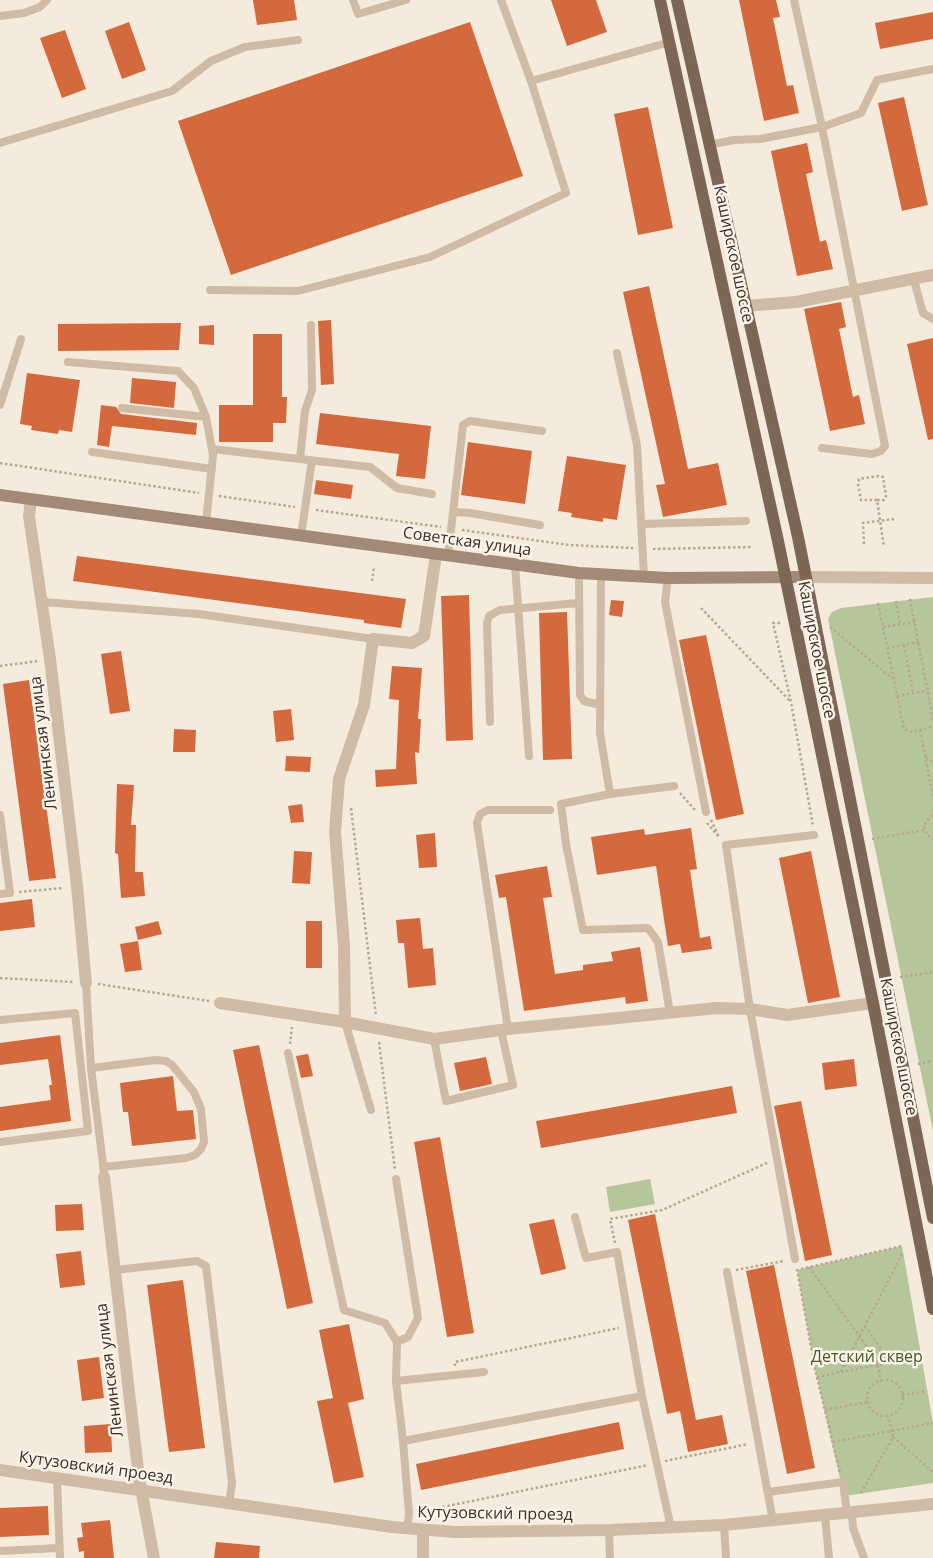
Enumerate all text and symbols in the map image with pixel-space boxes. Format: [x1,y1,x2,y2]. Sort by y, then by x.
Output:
street label: Каширское шоссе [709,184,757,324]
street label: Советская улица [402,523,532,561]
street label: Каширское шоссе [793,580,839,720]
street label: Ленинская улица [26,675,62,811]
street label: Каширское шоссе [875,977,921,1117]
street label: Ленинская улица [92,1302,128,1438]
park label: Детский сквер [811,1347,923,1367]
street label: Кутузовский проезд [18,1448,174,1488]
street label: Кутузовский проезд [417,1503,573,1525]

